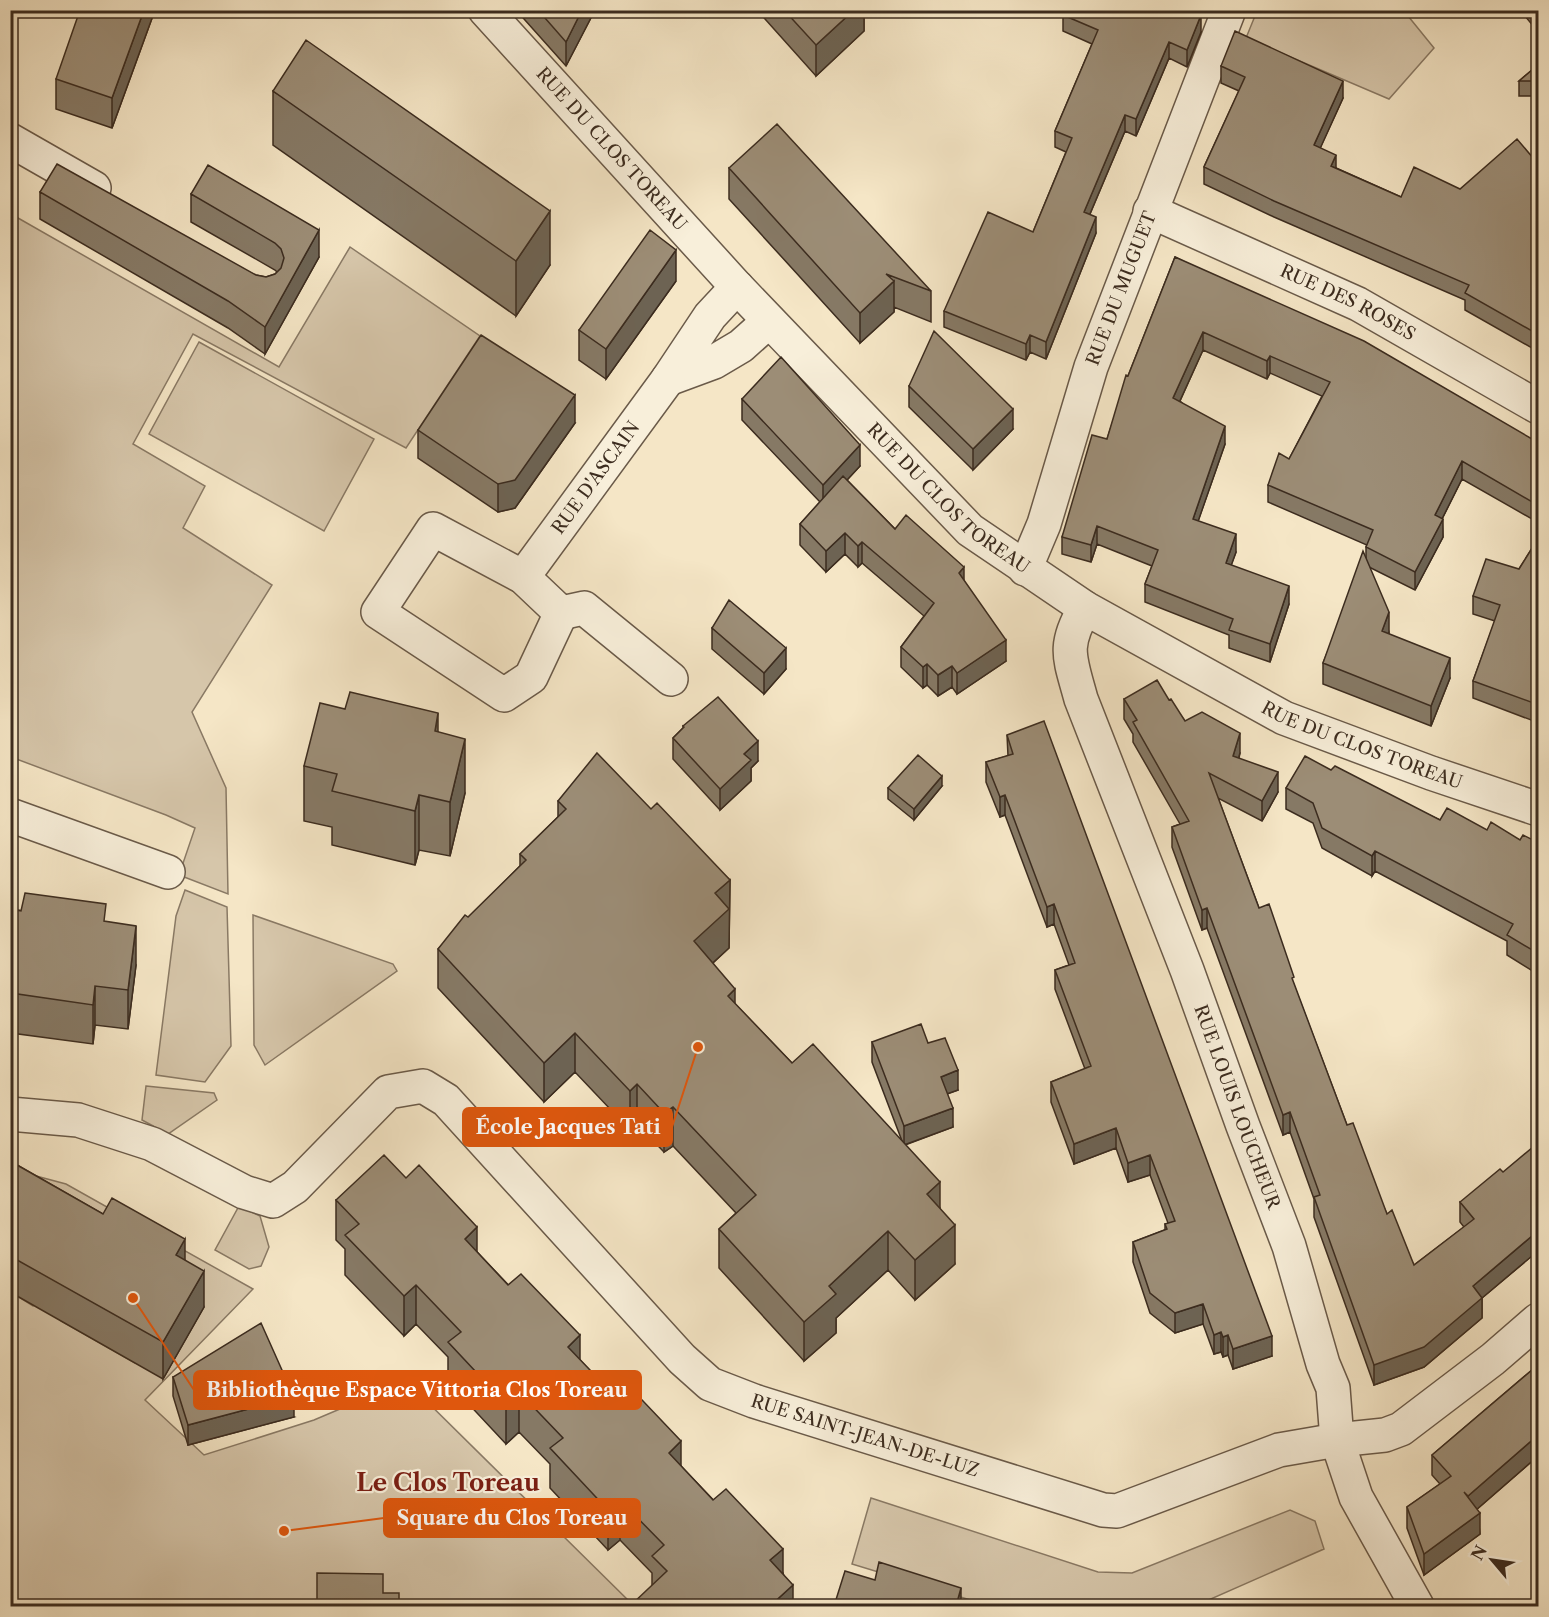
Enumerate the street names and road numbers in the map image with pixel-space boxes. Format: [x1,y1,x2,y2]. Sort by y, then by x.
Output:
street label: RUE DU CLOS TOREAU [532,63,692,235]
street label: RUE DU MUGUET [1082,208,1161,369]
street label: RUE DES ROSES [1277,260,1419,346]
street label: RUE D'ASCAIN [547,417,644,539]
street label: RUE DU CLOS TOREAU [863,419,1034,578]
street label: RUE DU CLOS TOREAU [1258,697,1465,794]
street label: RUE LOUIS LOUCHEUR [1189,1002,1285,1213]
street label: RUE SAINT-JEAN-DE-LUZ [748,1390,982,1482]

